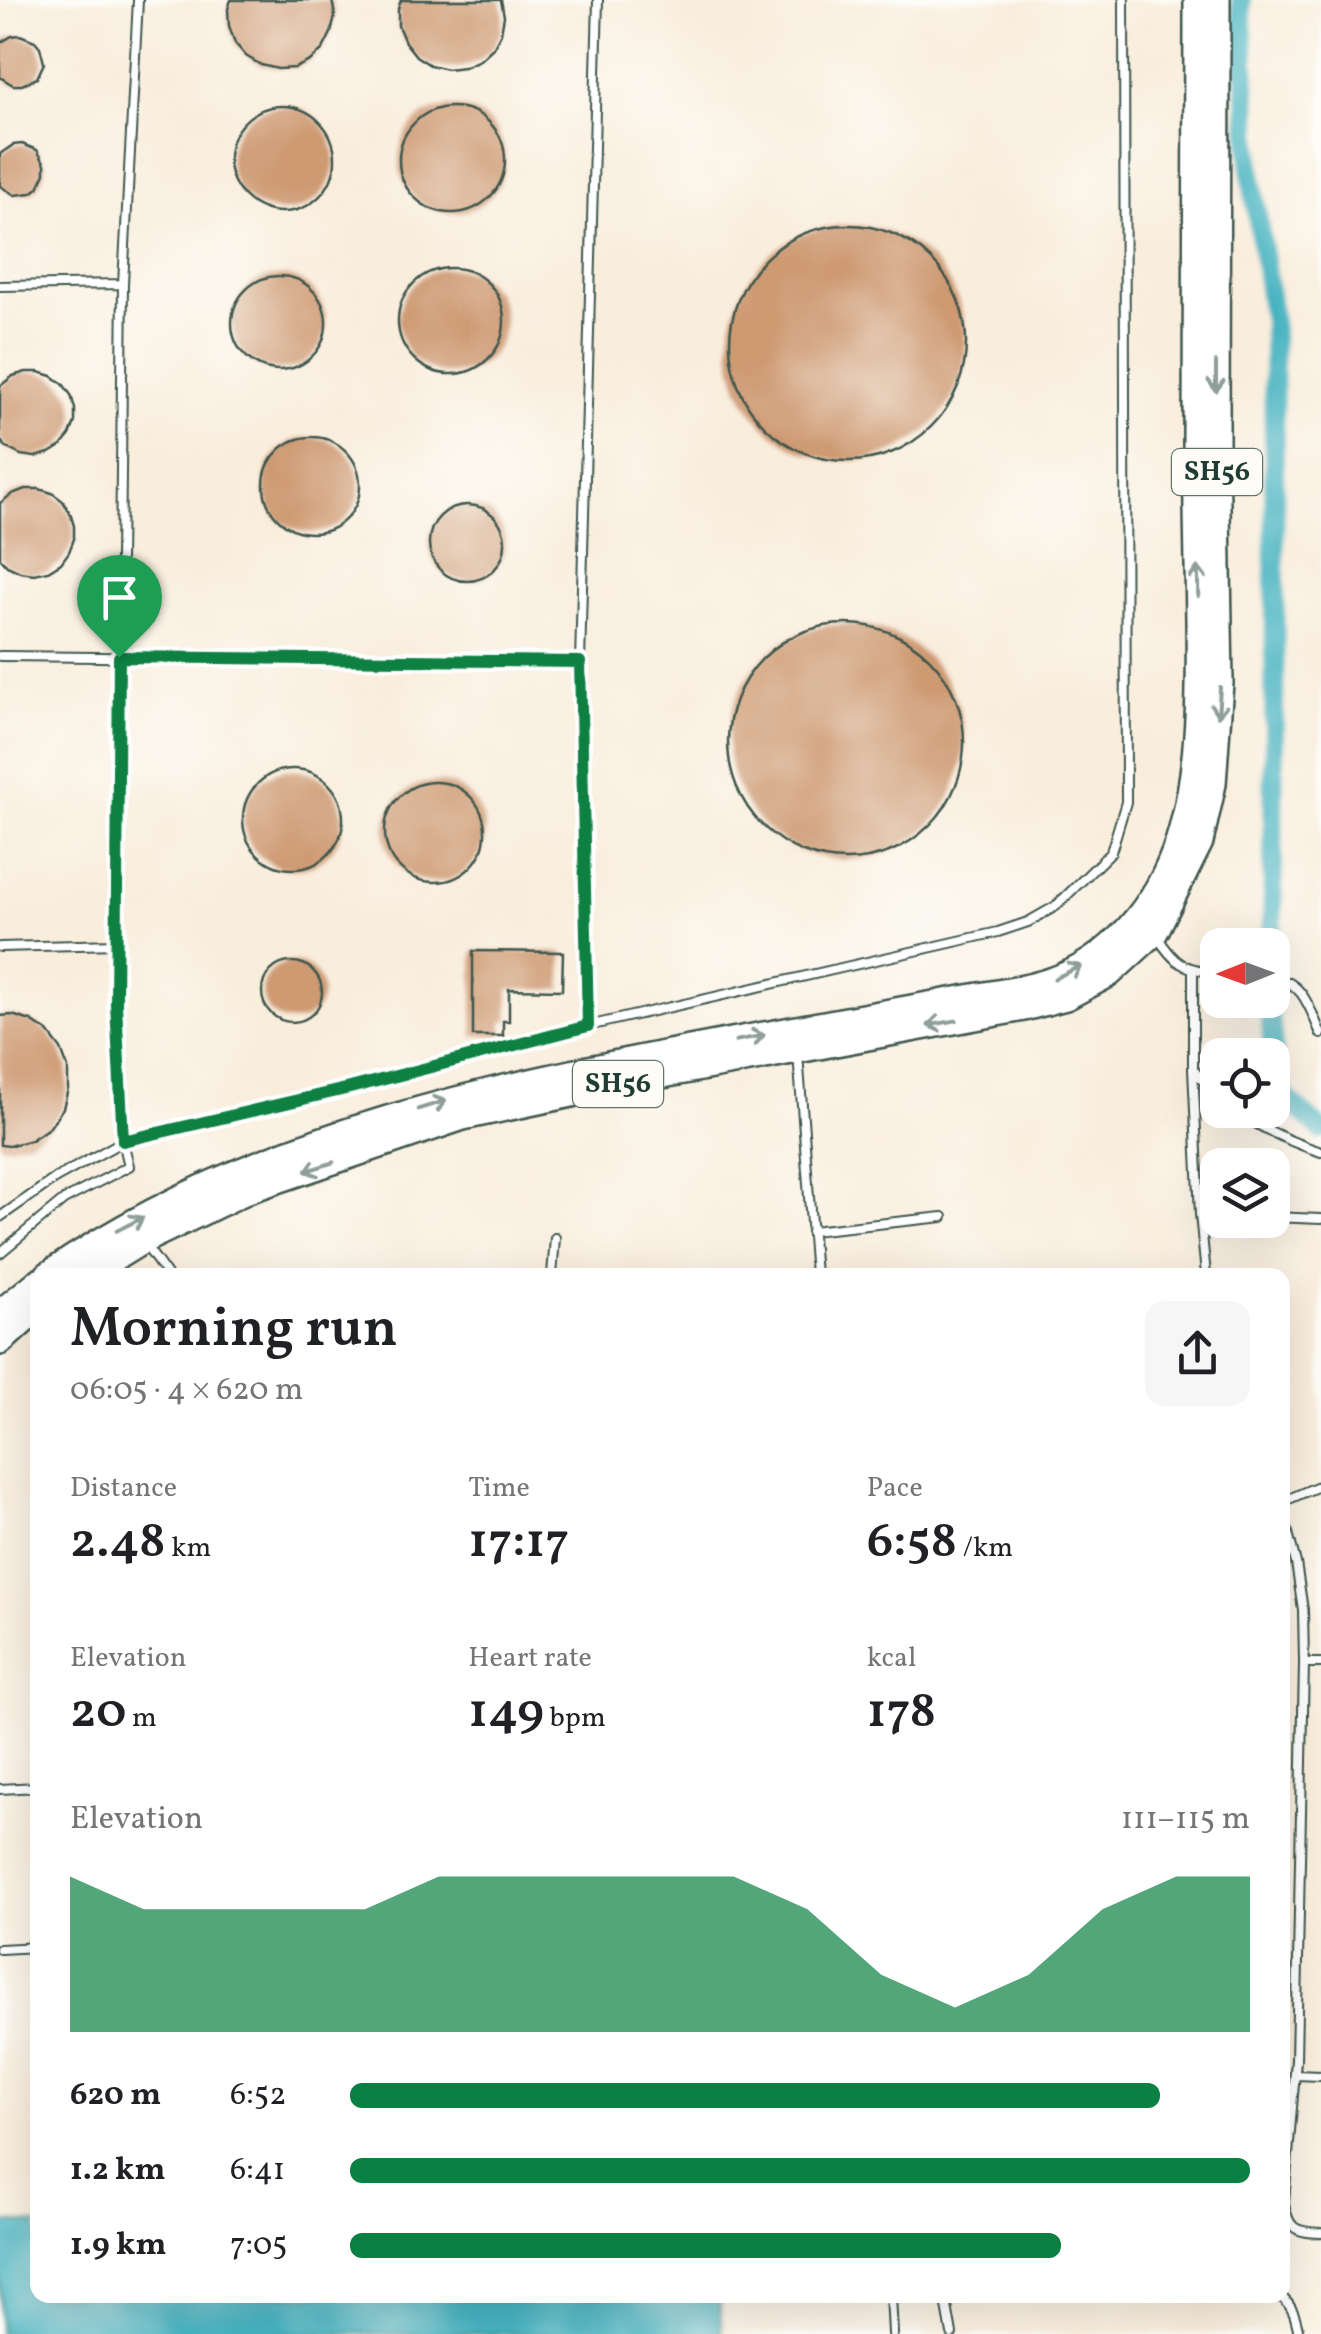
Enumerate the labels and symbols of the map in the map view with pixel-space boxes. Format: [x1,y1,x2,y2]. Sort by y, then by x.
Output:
one-way arrow [1206,360,1226,393]
road number: SH56 [1172,449,1262,495]
pin [77,555,162,658]
one-way arrow [1189,565,1208,597]
one-way arrow [1209,686,1228,718]
north arrow [1200,928,1290,1018]
one-way arrow [1052,962,1082,981]
one-way arrow [926,1014,959,1033]
one-way arrow [733,1027,765,1046]
road number: SH56 [573,1061,663,1107]
one-way arrow [416,1095,448,1113]
one-way arrow [304,1159,336,1177]
one-way arrow [115,1214,145,1233]

